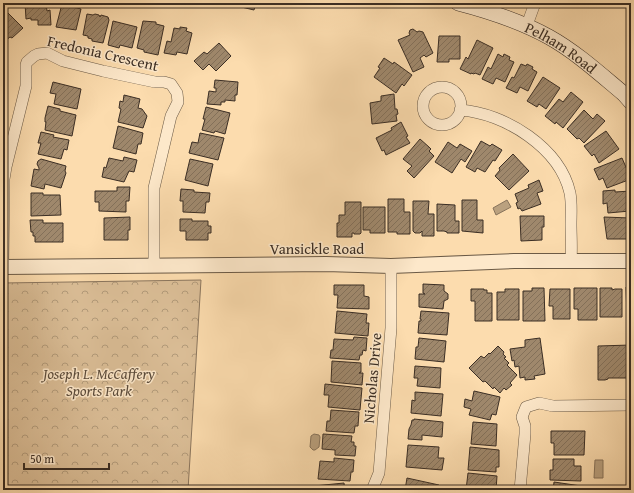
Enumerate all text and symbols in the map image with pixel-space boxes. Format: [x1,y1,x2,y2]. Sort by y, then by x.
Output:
street label: Pelham Road [522,16,602,78]
street label: Fredonia Crescent [45,30,161,76]
street label: Vansickle Road [270,238,364,259]
street label: Nicholas Drive [358,332,386,424]
park label: Joseph L. McCaffery Sports Park [40,363,155,401]
scale bar [24,445,109,471]
text: 50 m [30,450,54,467]

